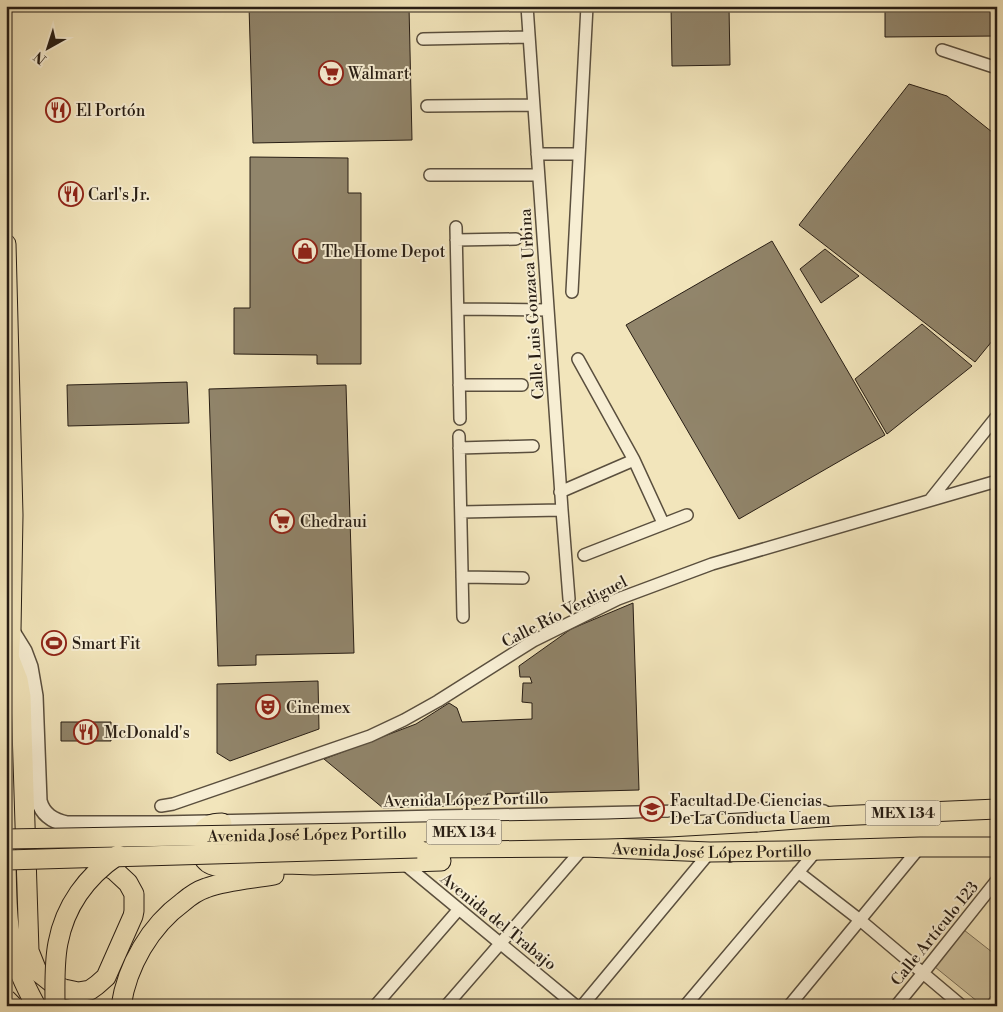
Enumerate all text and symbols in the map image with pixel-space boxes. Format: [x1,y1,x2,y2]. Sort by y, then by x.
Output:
north arrow [22,22,72,72]
text: N [30,47,50,68]
supermarket icon: Walmart [318,60,344,86]
place label: Walmart [347,64,410,84]
restaurant icon: El Portón [45,97,71,123]
place label: El Portón [76,101,146,121]
restaurant icon: Carl's Jr. [58,181,84,207]
place label: Carl's Jr. [88,185,150,205]
street label: Calle Luis Gonzaca Urbina [515,207,549,400]
shop icon: The Home Depot [292,238,318,264]
place label: The Home Depot [322,242,446,262]
supermarket icon: Chedraui [269,508,295,534]
place label: Chedraui [300,512,367,532]
street label: Calle Río Verdiguel [498,572,631,652]
sports icon: Smart Fit [41,630,67,656]
place label: Smart Fit [72,634,141,654]
theatre icon: Cinemex [255,694,281,720]
place label: Cinemex [286,698,351,718]
restaurant icon: McDonald's [73,719,99,745]
place label: McDonald's [104,723,190,743]
street label: Avenida López Portillo [382,789,549,811]
place label: Facultad De Ciencias De La Conducta Uaem [670,791,831,829]
school or university icon: Facultad De Ciencias De La Conducta Uaem [639,796,665,822]
road number: MEX 134 [866,800,940,826]
road number: MEX 134 [426,820,502,844]
street label: Avenida José López Portillo [206,823,407,847]
street label: Avenida José López Portillo [611,839,812,863]
street label: Avenida del Trabajo [436,868,560,975]
street label: Calle Artículo 123 [887,877,983,990]

